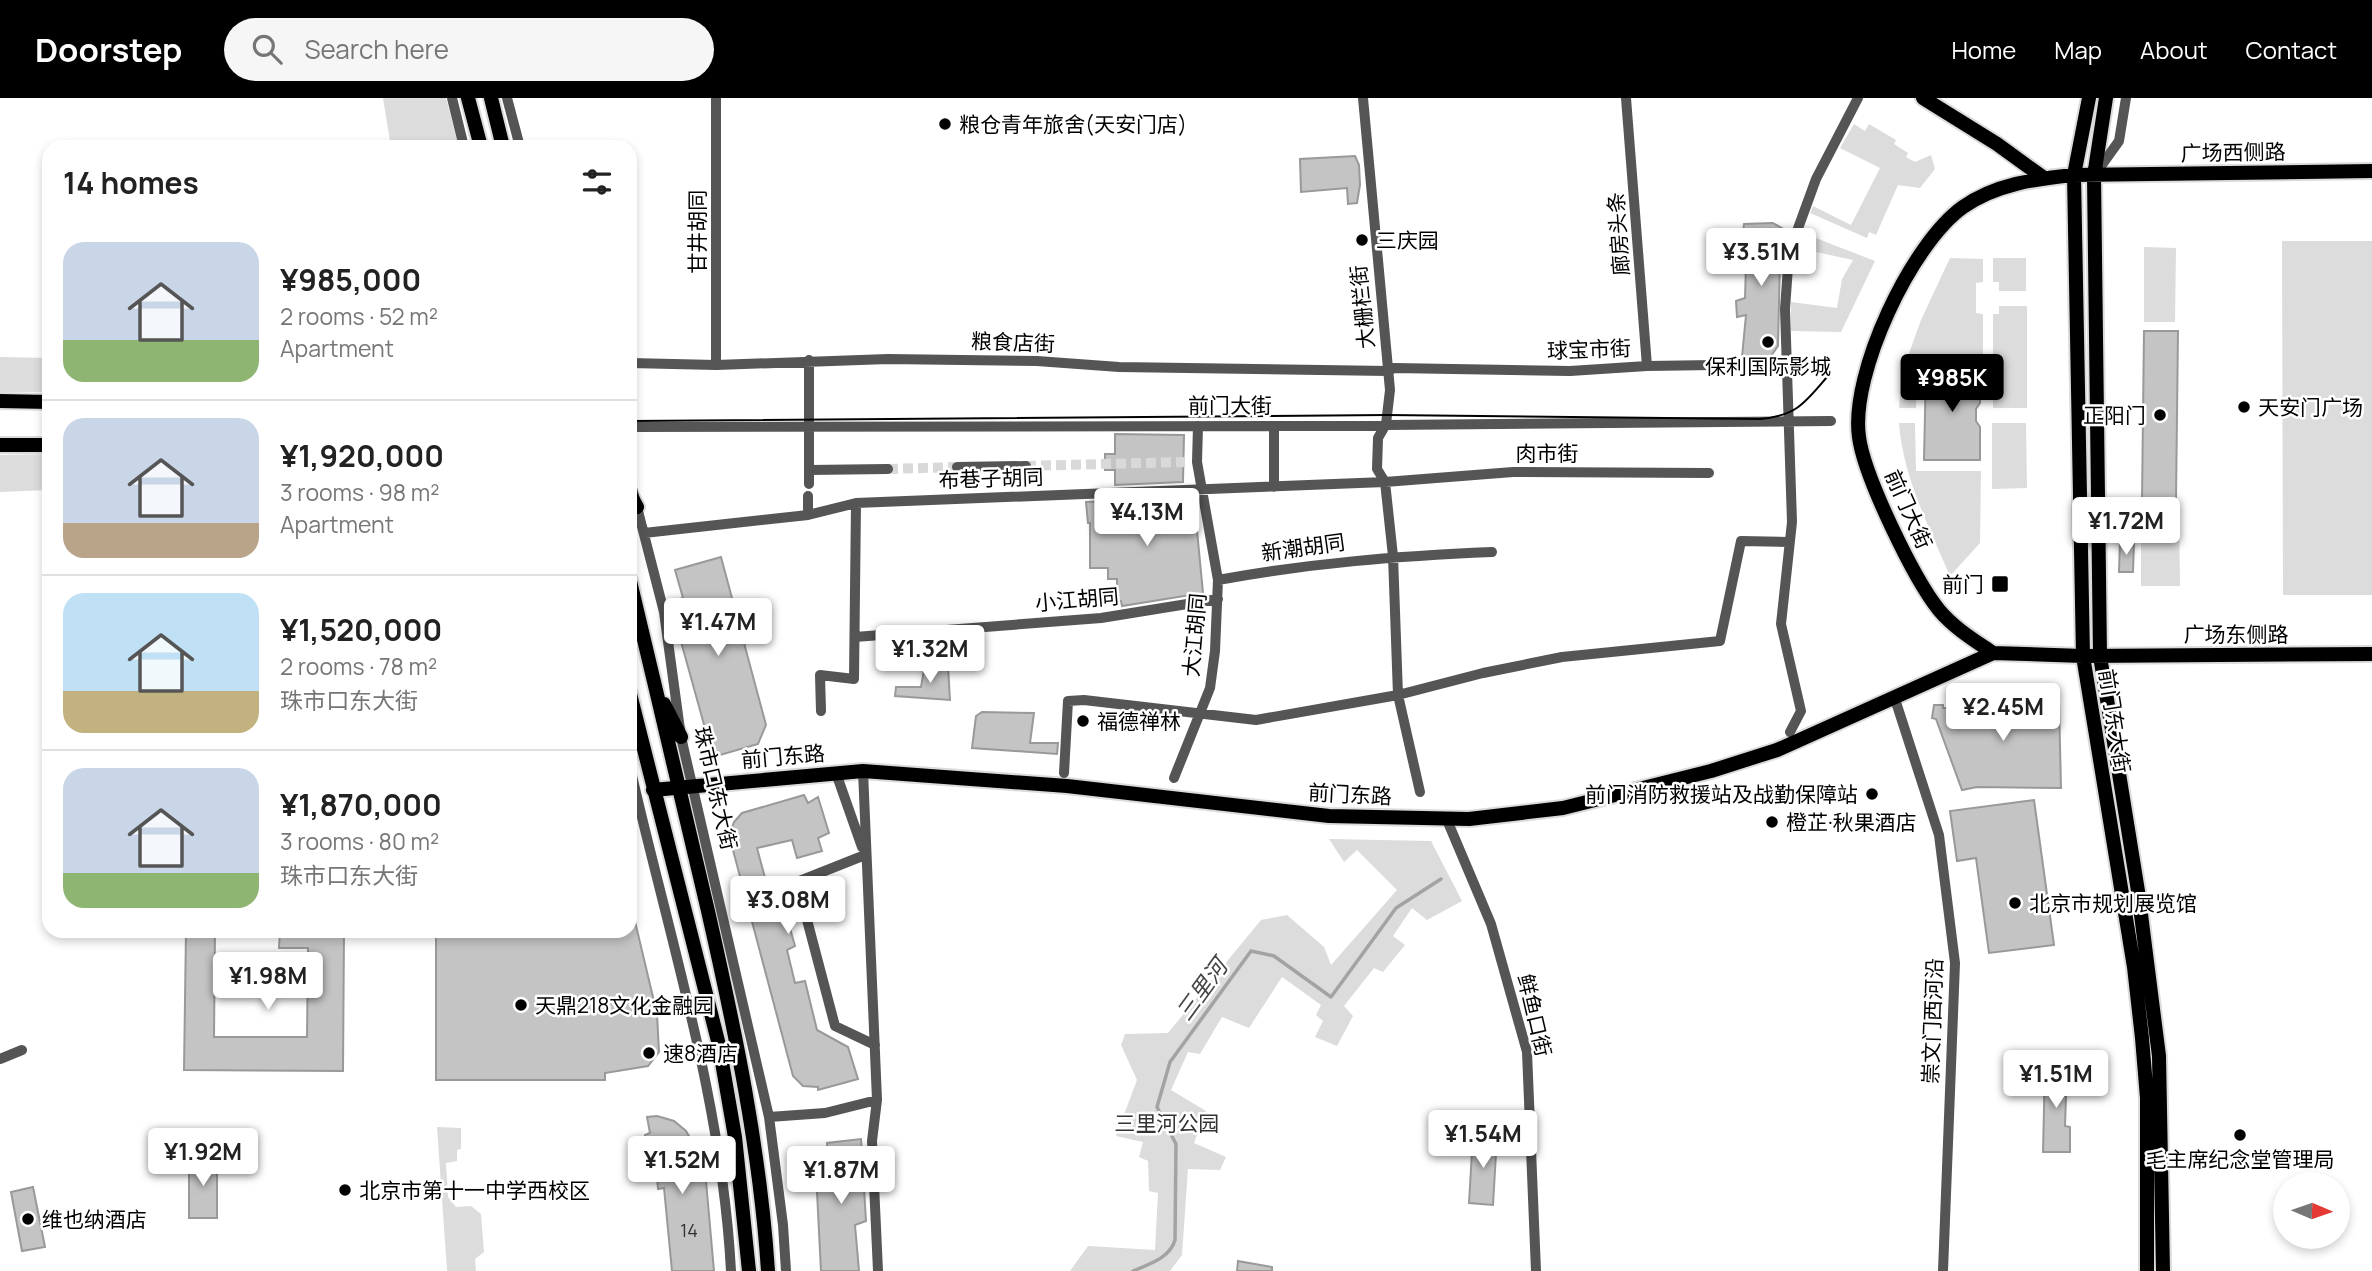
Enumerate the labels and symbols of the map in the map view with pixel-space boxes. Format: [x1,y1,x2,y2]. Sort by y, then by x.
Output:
place label: 粮仓青年旅舍(天安门店) [959,110,1187,138]
marker: 粮仓青年旅舍(天安门店) [937,116,953,132]
street label: 广场西侧路 [2180,137,2286,167]
street label: 甘井胡同 [683,190,711,274]
street label: 廊房头条 [1601,191,1635,277]
place label: 三庆园 [1376,226,1439,254]
pin: ¥3.51M [1704,228,1818,288]
marker: 三庆园 [1354,232,1370,248]
street label: 大栅栏街 [1344,264,1380,350]
street label: 粮食店街 [971,327,1055,357]
street label: 球宝市街 [1547,334,1631,364]
marker: 保利国际影城 [1760,334,1776,350]
place label: 保利国际影城 [1705,352,1831,380]
pin: ¥985K [1903,354,2001,414]
street label: 前门大街 [1188,391,1272,419]
place label: 天安门广场 [2258,393,2363,421]
marker: 天安门广场 [2236,399,2252,415]
place label: 正阳门 [2083,401,2146,429]
marker: 正阳门 [2152,407,2168,423]
street label: 肉市街 [1516,439,1579,467]
street label: 布巷子胡同 [938,462,1044,494]
street label: 前门大街 [1879,465,1939,553]
pin: ¥4.13M [1090,489,1204,548]
pin: ¥1.72M [2069,498,2183,557]
street label: 新潮胡同 [1259,527,1347,567]
place label: 前门 [1942,570,1984,598]
marker: 前门 [1990,574,2010,594]
street label: 小江胡同 [1034,581,1120,617]
street label: 大江胡同 [1176,592,1212,678]
pin: ¥1.47M [661,598,775,658]
street label: 广场东侧路 [2184,620,2289,648]
pin: ¥1.32M [873,626,987,685]
street label: 前门东大街 [2093,667,2137,775]
pin: ¥2.45M [1946,684,2060,743]
place label: 福德禅林 [1097,707,1181,735]
marker: 福德禅林 [1075,713,1091,729]
street label: 珠市口东大街 [688,723,744,853]
street label: 前门东路 [740,738,826,774]
street label: 前门东路 [1307,778,1393,810]
place label: 前门消防救援站及战勤保障站 [1585,780,1858,808]
marker: 前门消防救援站及战勤保障站 [1864,786,1880,802]
place label: 橙芷·秋果酒店 [1786,808,1917,836]
marker: 橙芷·秋果酒店 [1764,814,1780,830]
pin: ¥3.08M [731,876,845,936]
place label: 北京市规划展览馆 [2029,889,2197,917]
marker: 北京市规划展览馆 [2007,895,2023,911]
water label: 三里河 [1168,948,1237,1026]
pin: ¥1.98M [211,953,325,1012]
street label: 崇文门西河沿 [1916,958,1948,1084]
street label: 鲜鱼口街 [1512,971,1558,1059]
place label: 天鼎218文化金融园 [535,991,714,1019]
marker: 天鼎218文化金融园 [513,997,529,1013]
place label: 速8酒店 [663,1039,738,1067]
marker: 速8酒店 [641,1045,657,1061]
pin: ¥1.51M [1999,1051,2113,1110]
park label: 三里河公园 [1115,1109,1220,1137]
pin: ¥1.54M [1426,1110,1540,1170]
marker: 毛主席纪念堂管理局 [2232,1127,2248,1143]
pin: ¥1.92M [146,1128,260,1188]
pin: ¥1.52M [625,1136,739,1196]
place label: 毛主席纪念堂管理局 [2146,1145,2335,1173]
pin: ¥1.87M [784,1146,898,1206]
north arrow [2273,1172,2350,1250]
place label: 北京市第十一中学西校区 [359,1176,590,1204]
marker: 北京市第十一中学西校区 [337,1182,353,1198]
place label: 维也纳酒店 [42,1205,147,1233]
marker: 维也纳酒店 [20,1211,36,1227]
house number: 14 [680,1218,698,1242]

